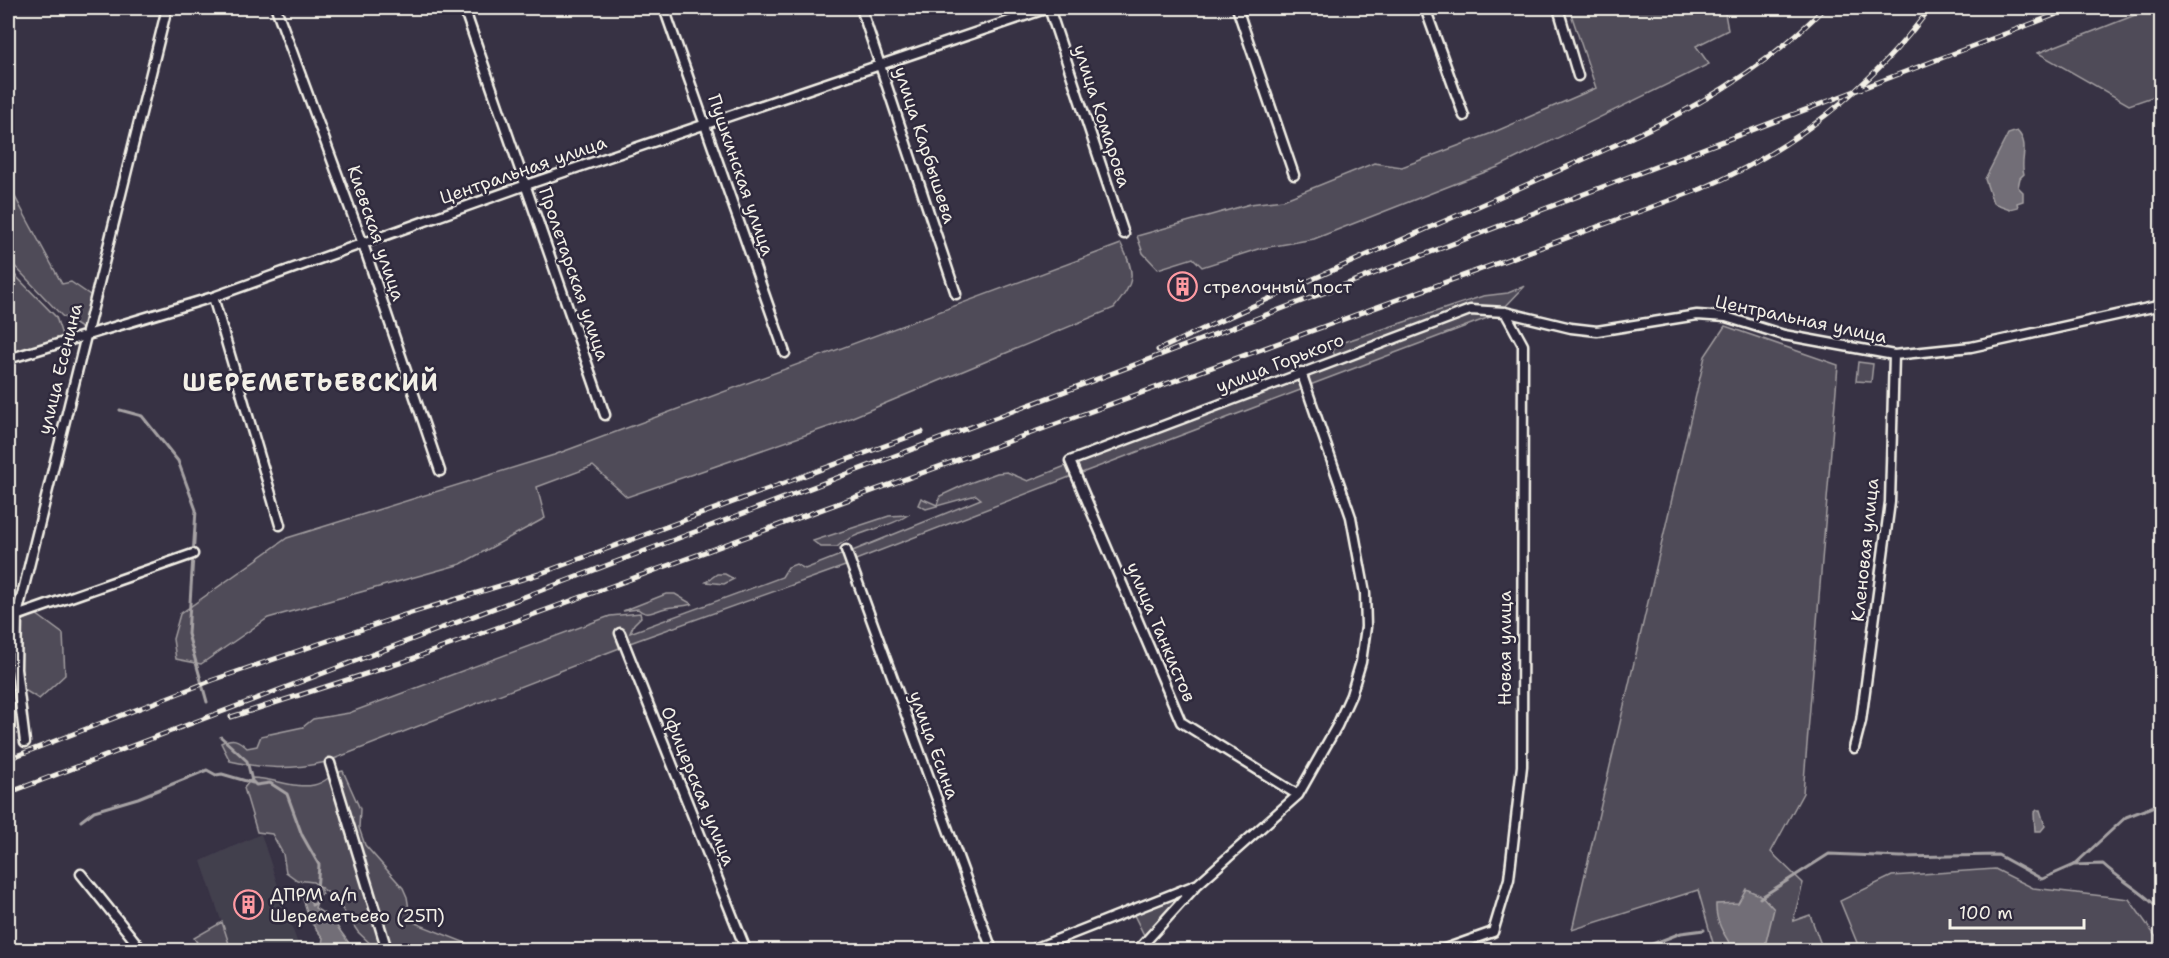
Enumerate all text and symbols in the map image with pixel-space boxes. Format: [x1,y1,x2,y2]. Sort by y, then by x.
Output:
street label: улица Комарова [1068,41,1136,191]
street label: улица Карбышева [888,63,962,227]
street label: Пушкинская улица [702,91,780,259]
street label: Центральная улица [436,130,610,210]
street label: Киевская улица [342,162,410,304]
street label: Пролетарская улица [533,184,615,364]
building icon: стрелочный пост [1166,271,1198,303]
place label: стрелочный пост [1203,275,1353,299]
street label: Центральная улица [1713,289,1889,349]
street label: улица Есенина [32,301,88,437]
street label: улица Горького [1212,327,1348,399]
district label: ШЕРЕМЕТЬЕВСКИЙ [183,366,439,399]
street label: Кленовая улица [1846,477,1884,623]
street label: улица Танкистов [1121,558,1201,706]
street label: Новая улица [1493,591,1517,705]
street label: улица Есина [903,688,965,802]
street label: Офицерская улица [655,703,741,869]
place label: ДПРМ а/п Шереметьево (25П) [270,883,445,928]
building icon: ДПРМ а/п Шереметьево (25П) [233,889,265,921]
scale bar [1950,892,2084,930]
text: 100 m [1959,901,2013,925]

